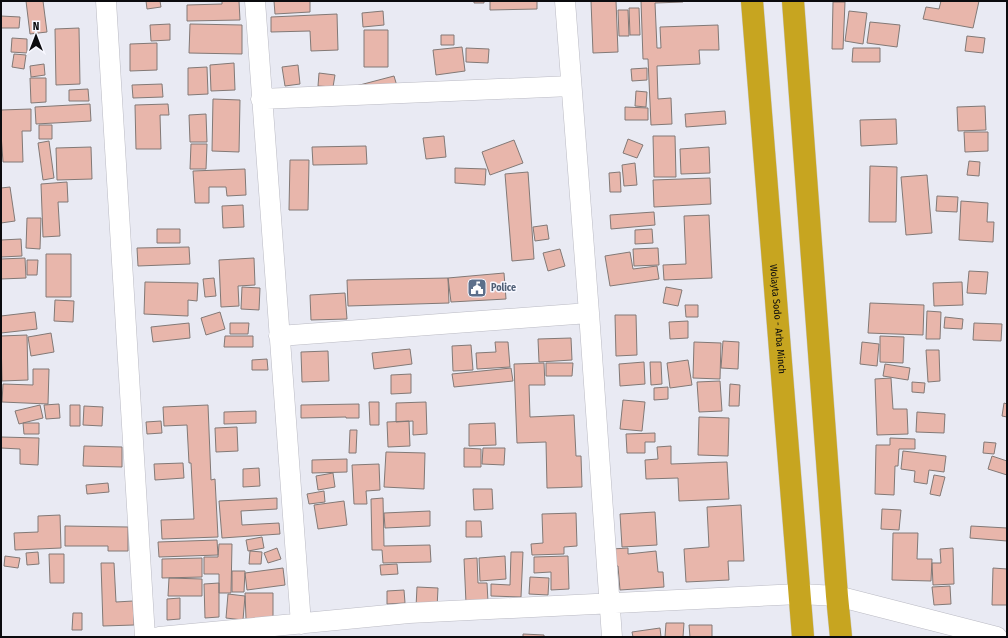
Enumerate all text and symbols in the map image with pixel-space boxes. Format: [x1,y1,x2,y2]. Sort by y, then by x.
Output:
north arrow [16,16,56,56]
text: N [33,20,39,33]
street label: Wolayta Sodo - Arba Minch [767,264,788,374]
public building icon: Police [466,277,488,299]
place label: Police [491,282,516,294]

